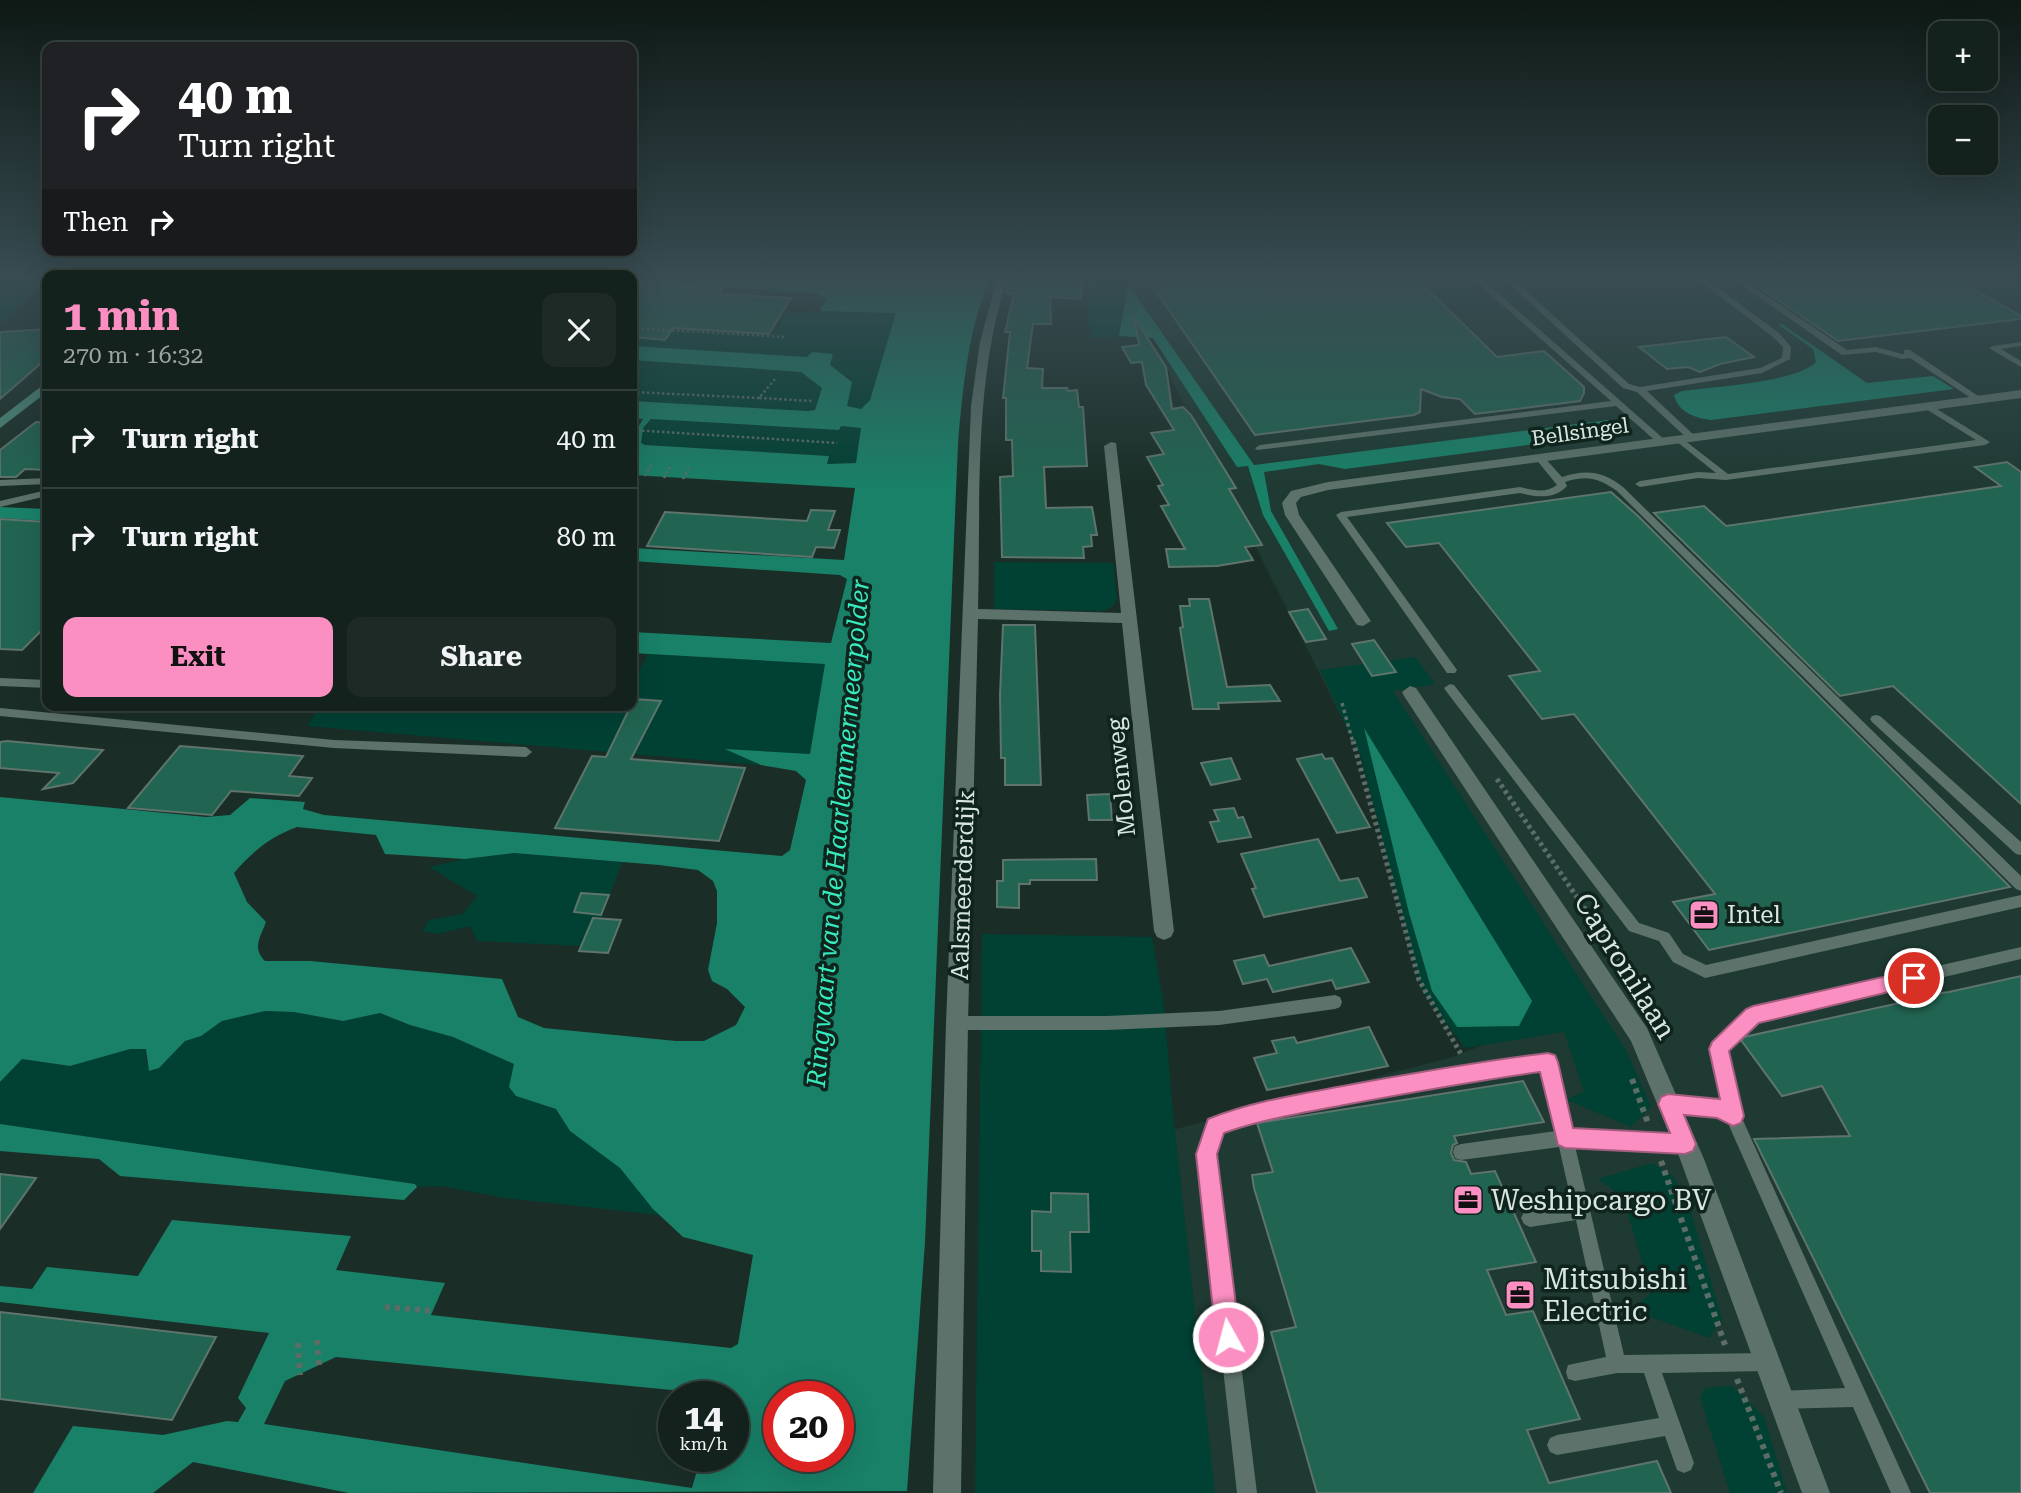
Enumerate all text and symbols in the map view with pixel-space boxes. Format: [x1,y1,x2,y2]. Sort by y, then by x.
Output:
map controls [1928,21,1998,175]
button: + [1928,21,1998,91]
text: 40 m [178,68,293,125]
icon: right [63,70,154,161]
button: − [1928,105,1998,175]
text: Turn right [178,127,335,165]
icon: right [142,203,180,241]
text: Then [63,207,128,237]
text: 1 min [63,291,180,340]
button: close [542,293,616,367]
text: 270 m · 16:32 [63,342,203,369]
street label: Bellsingel [1530,413,1631,451]
icon: right [63,420,101,458]
text: Turn right [122,424,258,454]
text: 40 m [557,424,616,454]
icon: right [63,518,101,556]
text: Turn right [122,522,258,552]
text: 80 m [557,522,616,552]
water label: Ringvaart van de Haarlemmermeerpolder [801,578,875,1089]
button: Exit [63,617,333,697]
button: Share [347,617,616,697]
street label: Molenweg [1101,716,1141,838]
street label: Aalsmeerderdijk [946,790,980,980]
street label: Capronilaan [1567,887,1683,1045]
office icon: Intel [1687,898,1721,932]
place label: Intel [1727,901,1781,929]
pin [1884,948,1944,1008]
icon: arrive [1895,959,1933,997]
office icon: Weshipcargo BV [1451,1183,1485,1217]
place label: Weshipcargo BV [1491,1184,1712,1217]
place label: Mitsubishi Electric [1543,1263,1687,1328]
office icon: Mitsubishi Electric [1503,1278,1537,1312]
position arrow [1191,1300,1265,1374]
speed limit sign: 20 [763,1381,854,1472]
text: 14 [684,1397,723,1438]
text: km/h [679,1433,728,1454]

